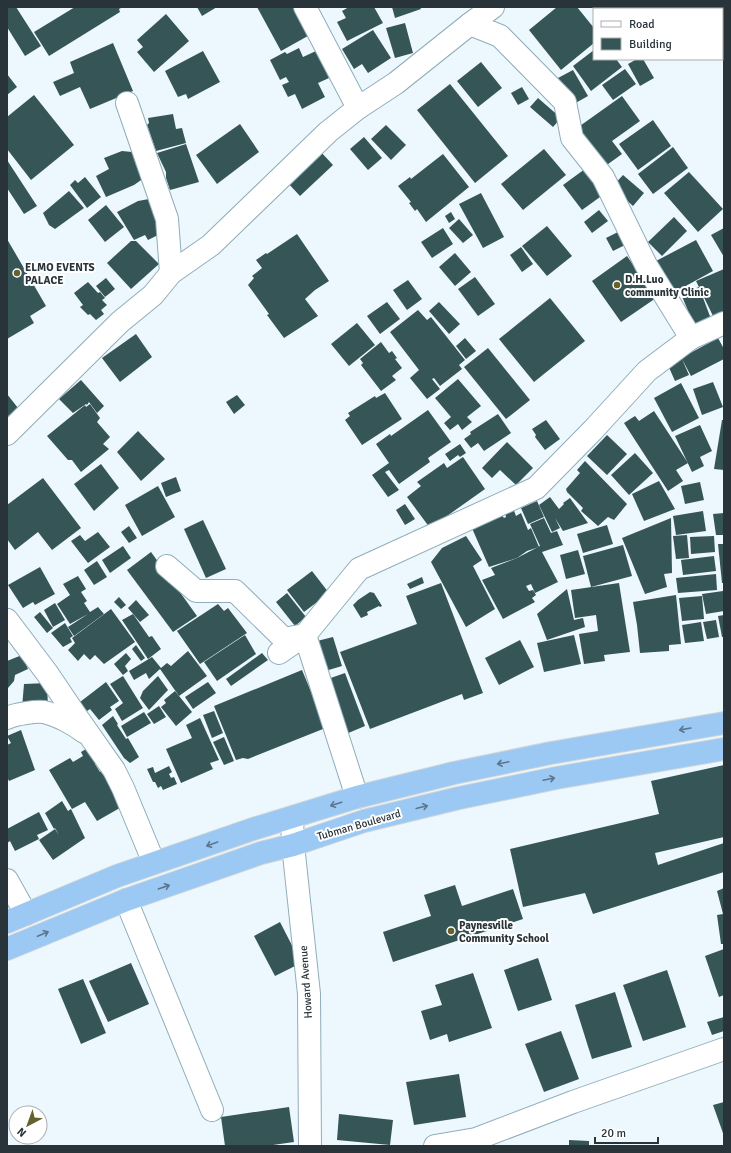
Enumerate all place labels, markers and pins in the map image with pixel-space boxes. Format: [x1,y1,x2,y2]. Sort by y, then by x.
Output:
place label: ELMO EVENTS PALACE [25,261,95,287]
marker: ELMO EVENTS PALACE [12,268,22,278]
place label: D.H.Luo community Clinic [625,273,709,299]
marker: D.H.Luo community Clinic [612,280,622,290]
place label: Paynesville Community School [459,919,549,945]
marker: Paynesville Community School [446,926,456,936]

